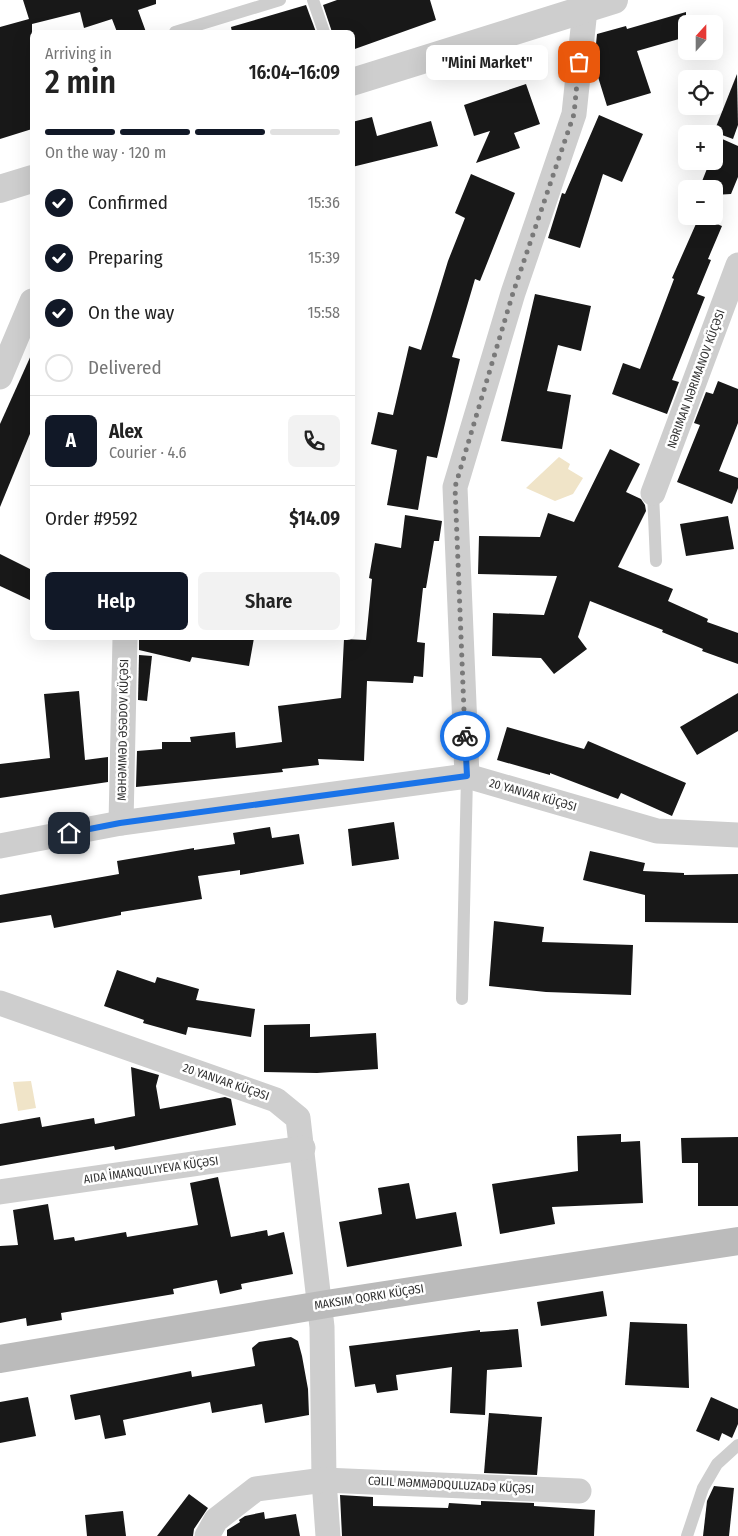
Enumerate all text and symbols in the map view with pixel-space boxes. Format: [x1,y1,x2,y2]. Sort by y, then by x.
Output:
north arrow [678,15,722,60]
map controls [678,15,723,225]
pin [558,41,600,83]
text: Arriving in [45,44,112,63]
callout: "Mini Market" [426,44,549,80]
icon: bag [565,48,593,76]
text: "Mini Market" [441,53,533,72]
text: 16:04–16:09 [249,61,340,84]
text: 2 min [45,63,116,101]
button: locate [678,70,723,115]
button: + [678,125,723,170]
text: On the way · 120 m [45,143,166,162]
button: − [678,180,723,225]
icon: check [45,189,73,217]
text: Confirmed [88,191,168,214]
text: 15:36 [308,193,340,212]
icon: check [45,244,73,272]
text: Preparing [88,246,163,269]
text: 15:39 [308,248,340,267]
icon: check [45,299,73,327]
text: On the way [88,301,174,324]
text: 15:58 [308,303,340,322]
street label: NƏRIMAN NƏRIMANOV KÜÇƏSI [662,307,728,450]
text: Delivered [88,356,162,379]
button: phone [288,415,340,467]
text: Alex [109,420,143,443]
text: A [66,429,76,452]
text: Courier · 4.6 [109,443,187,462]
text: Order #9592 [45,507,138,530]
text: $14.09 [289,507,340,530]
button: Help [45,572,188,630]
button: Share [198,572,340,630]
street label: MƏHƏMMƏD ƏSƏDOV KÜÇƏSI [113,659,131,801]
courier [440,711,490,761]
icon: bike [451,722,479,750]
street label: 20 YANVAR KÜÇƏSI [488,774,579,814]
pin [48,812,90,854]
icon: home [55,819,83,847]
street label: 20 YANVAR KÜÇƏSI [181,1059,272,1103]
street label: AIDA İMANQULIYEVA KÜÇƏSI [83,1152,219,1186]
street label: MAKSIM QORKI KÜÇƏSI [313,1279,425,1313]
street label: CƏLIL MƏMMƏDQULUZADƏ KÜÇƏSI [368,1472,535,1496]

